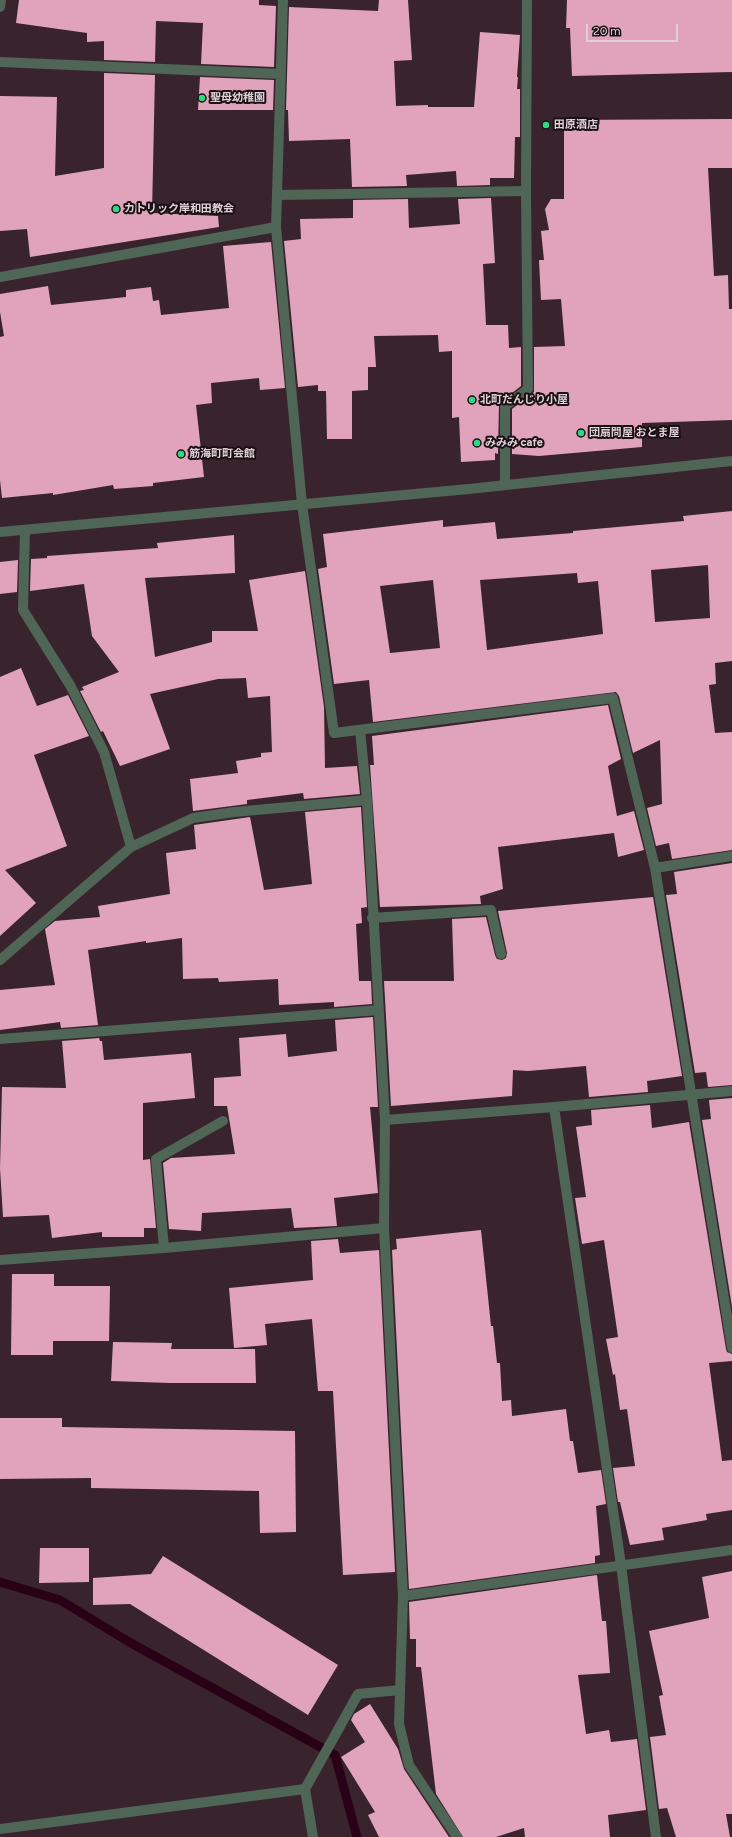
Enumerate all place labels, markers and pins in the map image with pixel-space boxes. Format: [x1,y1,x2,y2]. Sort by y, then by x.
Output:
place label: 聖母幼稚園 [210,91,265,105]
marker: 聖母幼稚園 [197,93,207,103]
place label: 田原酒店 [554,118,598,132]
marker: 田原酒店 [541,120,551,130]
place label: カトリック岸和田教会 [124,202,234,216]
marker: カトリック岸和田教会 [111,204,121,214]
place label: 北町だんじり小屋 [480,393,568,407]
marker: 北町だんじり小屋 [467,395,477,405]
place label: 団扇問屋 おとま屋 [589,426,680,440]
marker: 団扇問屋 おとま屋 [576,428,586,438]
place label: みみみ cafe [485,436,543,450]
marker: みみみ cafe [472,438,482,448]
place label: 筋海町町会館 [189,447,255,461]
marker: 筋海町町会館 [176,449,186,459]

